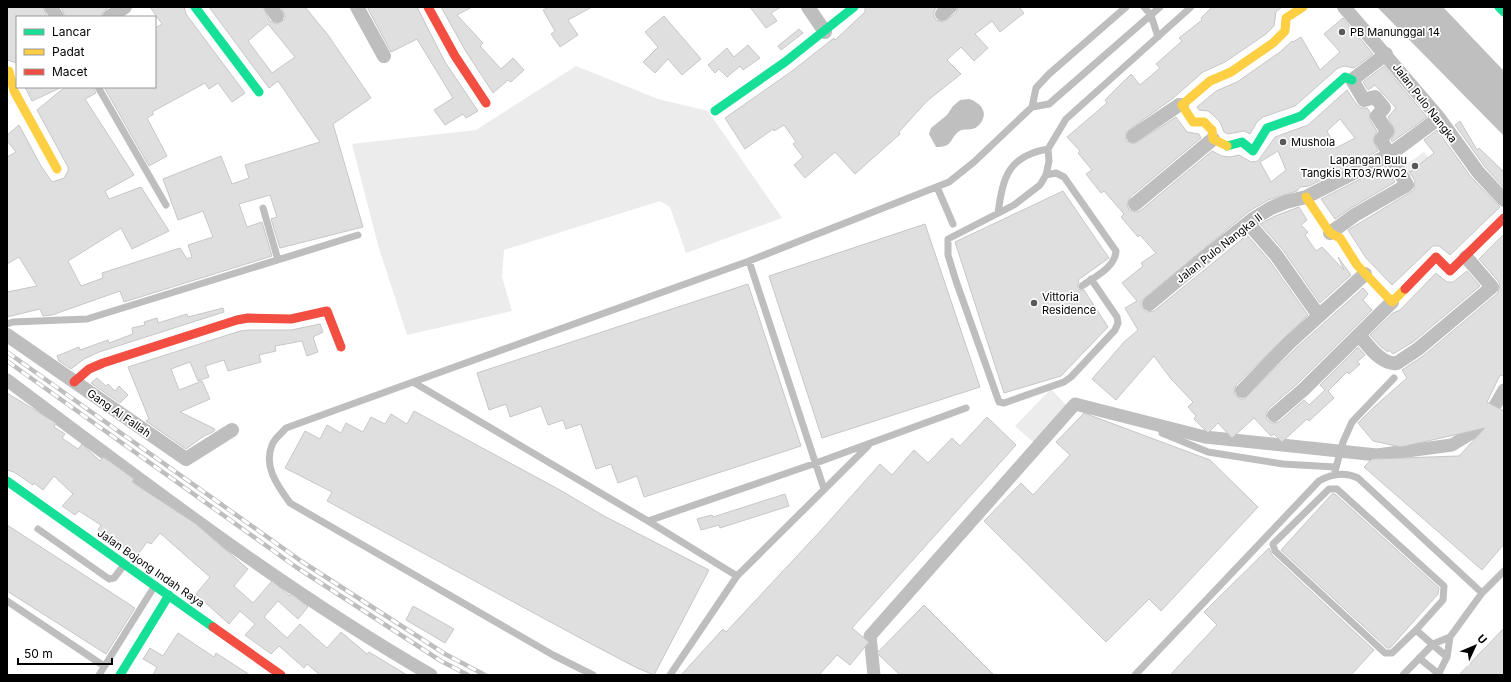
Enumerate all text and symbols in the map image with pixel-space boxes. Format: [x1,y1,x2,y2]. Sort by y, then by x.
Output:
legend [16,16,156,88]
text: Lancar [52,24,91,39]
place label: PB Manunggal 14 [1350,25,1440,39]
marker: PB Manunggal 14 [1337,27,1347,37]
text: Padat [52,44,84,59]
street label: Jalan Pulo Nangka [1390,61,1460,145]
text: Macet [52,64,87,79]
place label: Mushola [1291,135,1335,149]
marker: Mushola [1278,137,1288,147]
place label: Lapangan Bulu Tangkis RT03/RW02 [1301,153,1407,180]
marker: Lapangan Bulu Tangkis RT03/RW02 [1410,161,1420,171]
street label: Jalan Pulo Nangka II [1173,210,1265,286]
place label: Vittoria Residence [1042,290,1096,317]
marker: Vittoria Residence [1029,298,1039,308]
street label: Gang Al Fallah [84,386,154,440]
street label: Jalan Bojong Indah Raya [95,526,207,610]
north arrow [1455,626,1495,666]
text: U [1474,631,1490,647]
scale bar [18,640,112,666]
text: 50 m [24,646,53,661]

